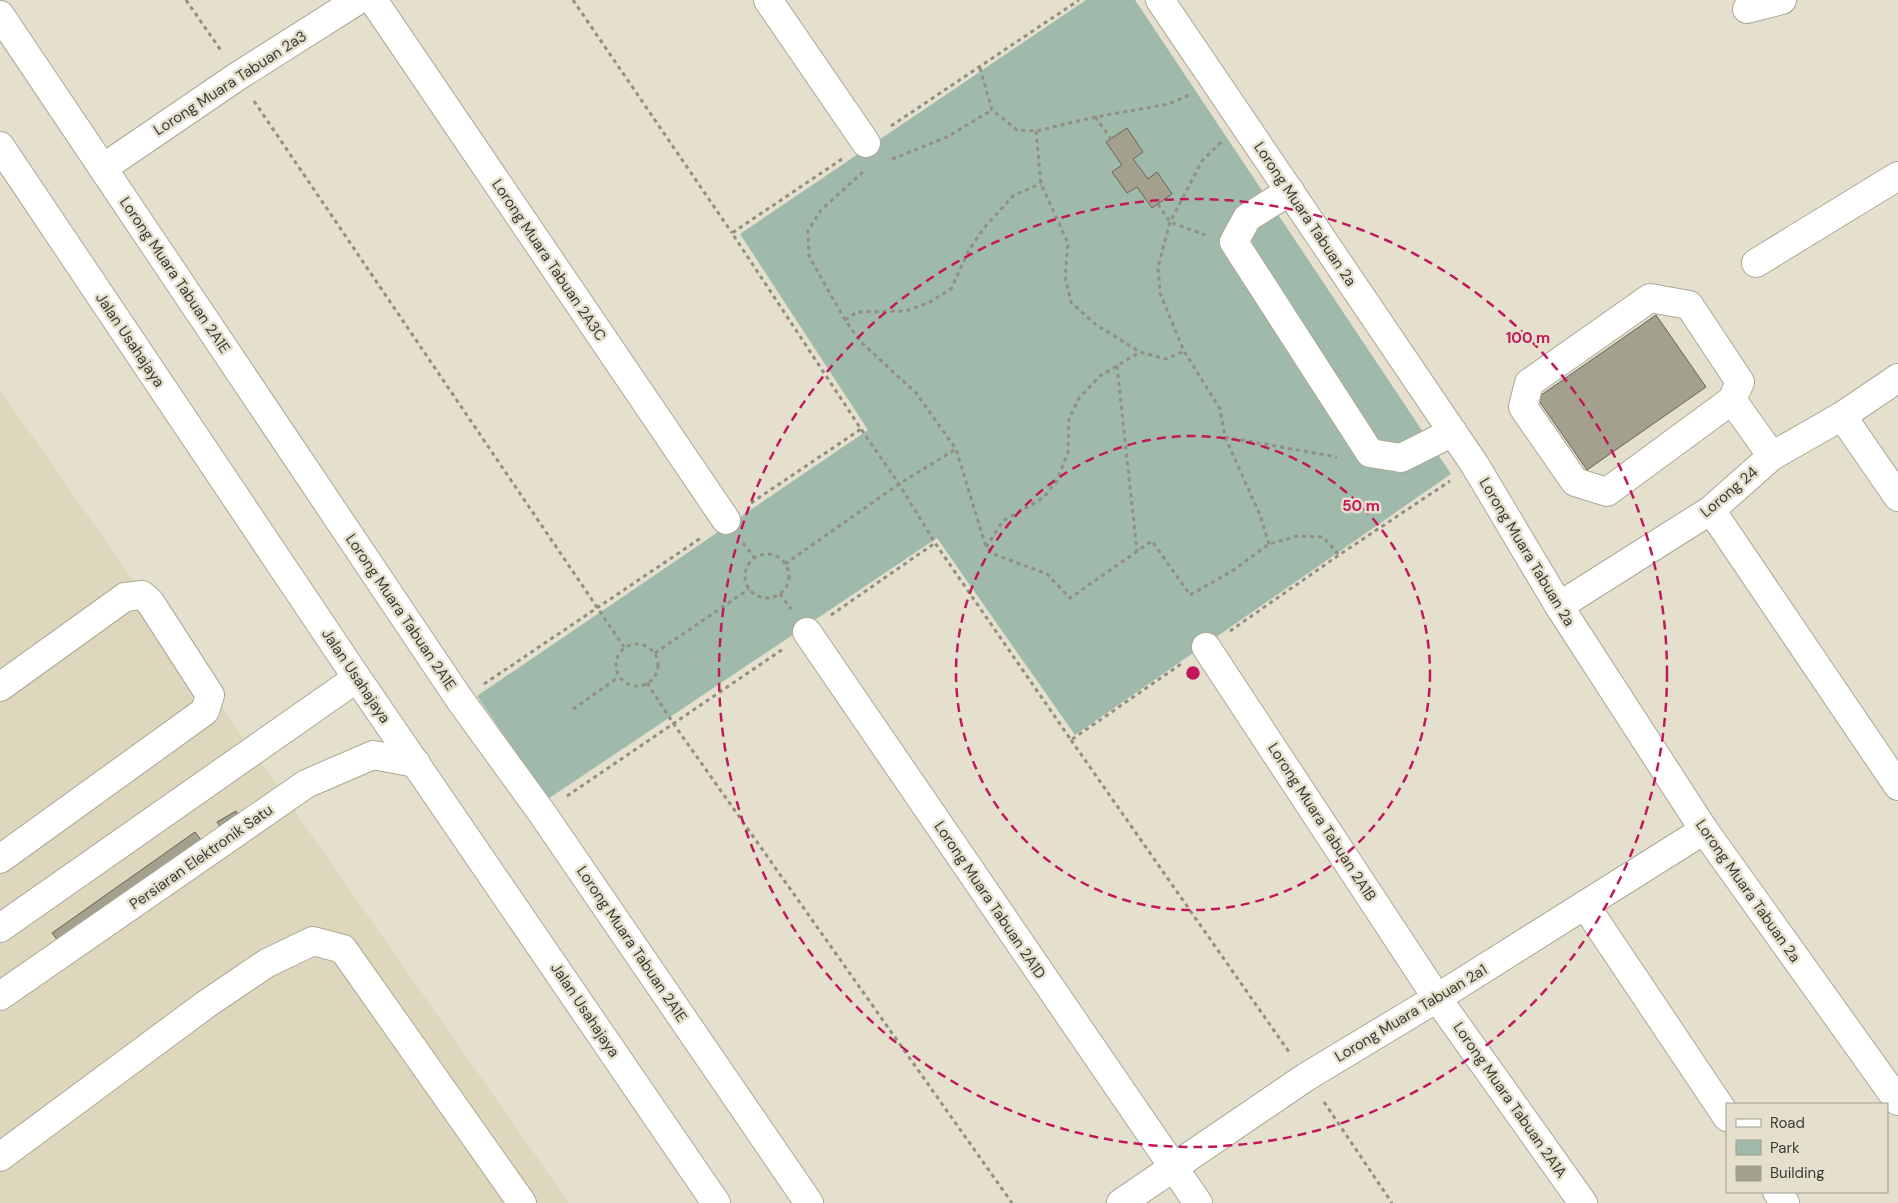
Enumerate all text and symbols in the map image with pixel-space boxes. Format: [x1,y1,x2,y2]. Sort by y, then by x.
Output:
street label: Lorong Muara Tabuan 2a3 [150,26,310,140]
street label: Lorong Muara Tabuan 2a [1249,138,1361,290]
street label: Lorong Muara Tabuan 2A3C [487,175,611,345]
street label: Lorong Muara Tabuan 2A1E [115,193,235,357]
street label: Jalan Usahajaya [91,289,169,391]
text: 100 m [1506,328,1550,348]
street label: Lorong 24 [1696,462,1762,522]
street label: Lorong Muara Tabuan 2a [1475,474,1579,630]
text: 50 m [1342,496,1380,516]
street label: Lorong Muara Tabuan 2A1E [341,530,461,694]
street label: Jalan Usahajaya [317,625,395,727]
centre of rings [1184,664,1202,682]
street label: Lorong Muara Tabuan 2A1B [1263,739,1381,905]
street label: Persiaran Elektronik Satu [125,800,277,914]
street label: Lorong Muara Tabuan 2a [1691,816,1805,966]
street label: Lorong Muara Tabuan 2A1D [930,817,1050,983]
street label: Lorong Muara Tabuan 2A1E [572,862,692,1026]
street label: Jalan Usahajaya [546,959,624,1061]
street label: Lorong Muara Tabuan 2a1 [1331,960,1491,1066]
street label: Lorong Muara Tabuan 2A1A [1449,1018,1571,1182]
legend [1726,1103,1888,1193]
text: Road [1770,1113,1805,1133]
text: Park [1770,1138,1800,1158]
text: Building [1770,1163,1825,1183]

